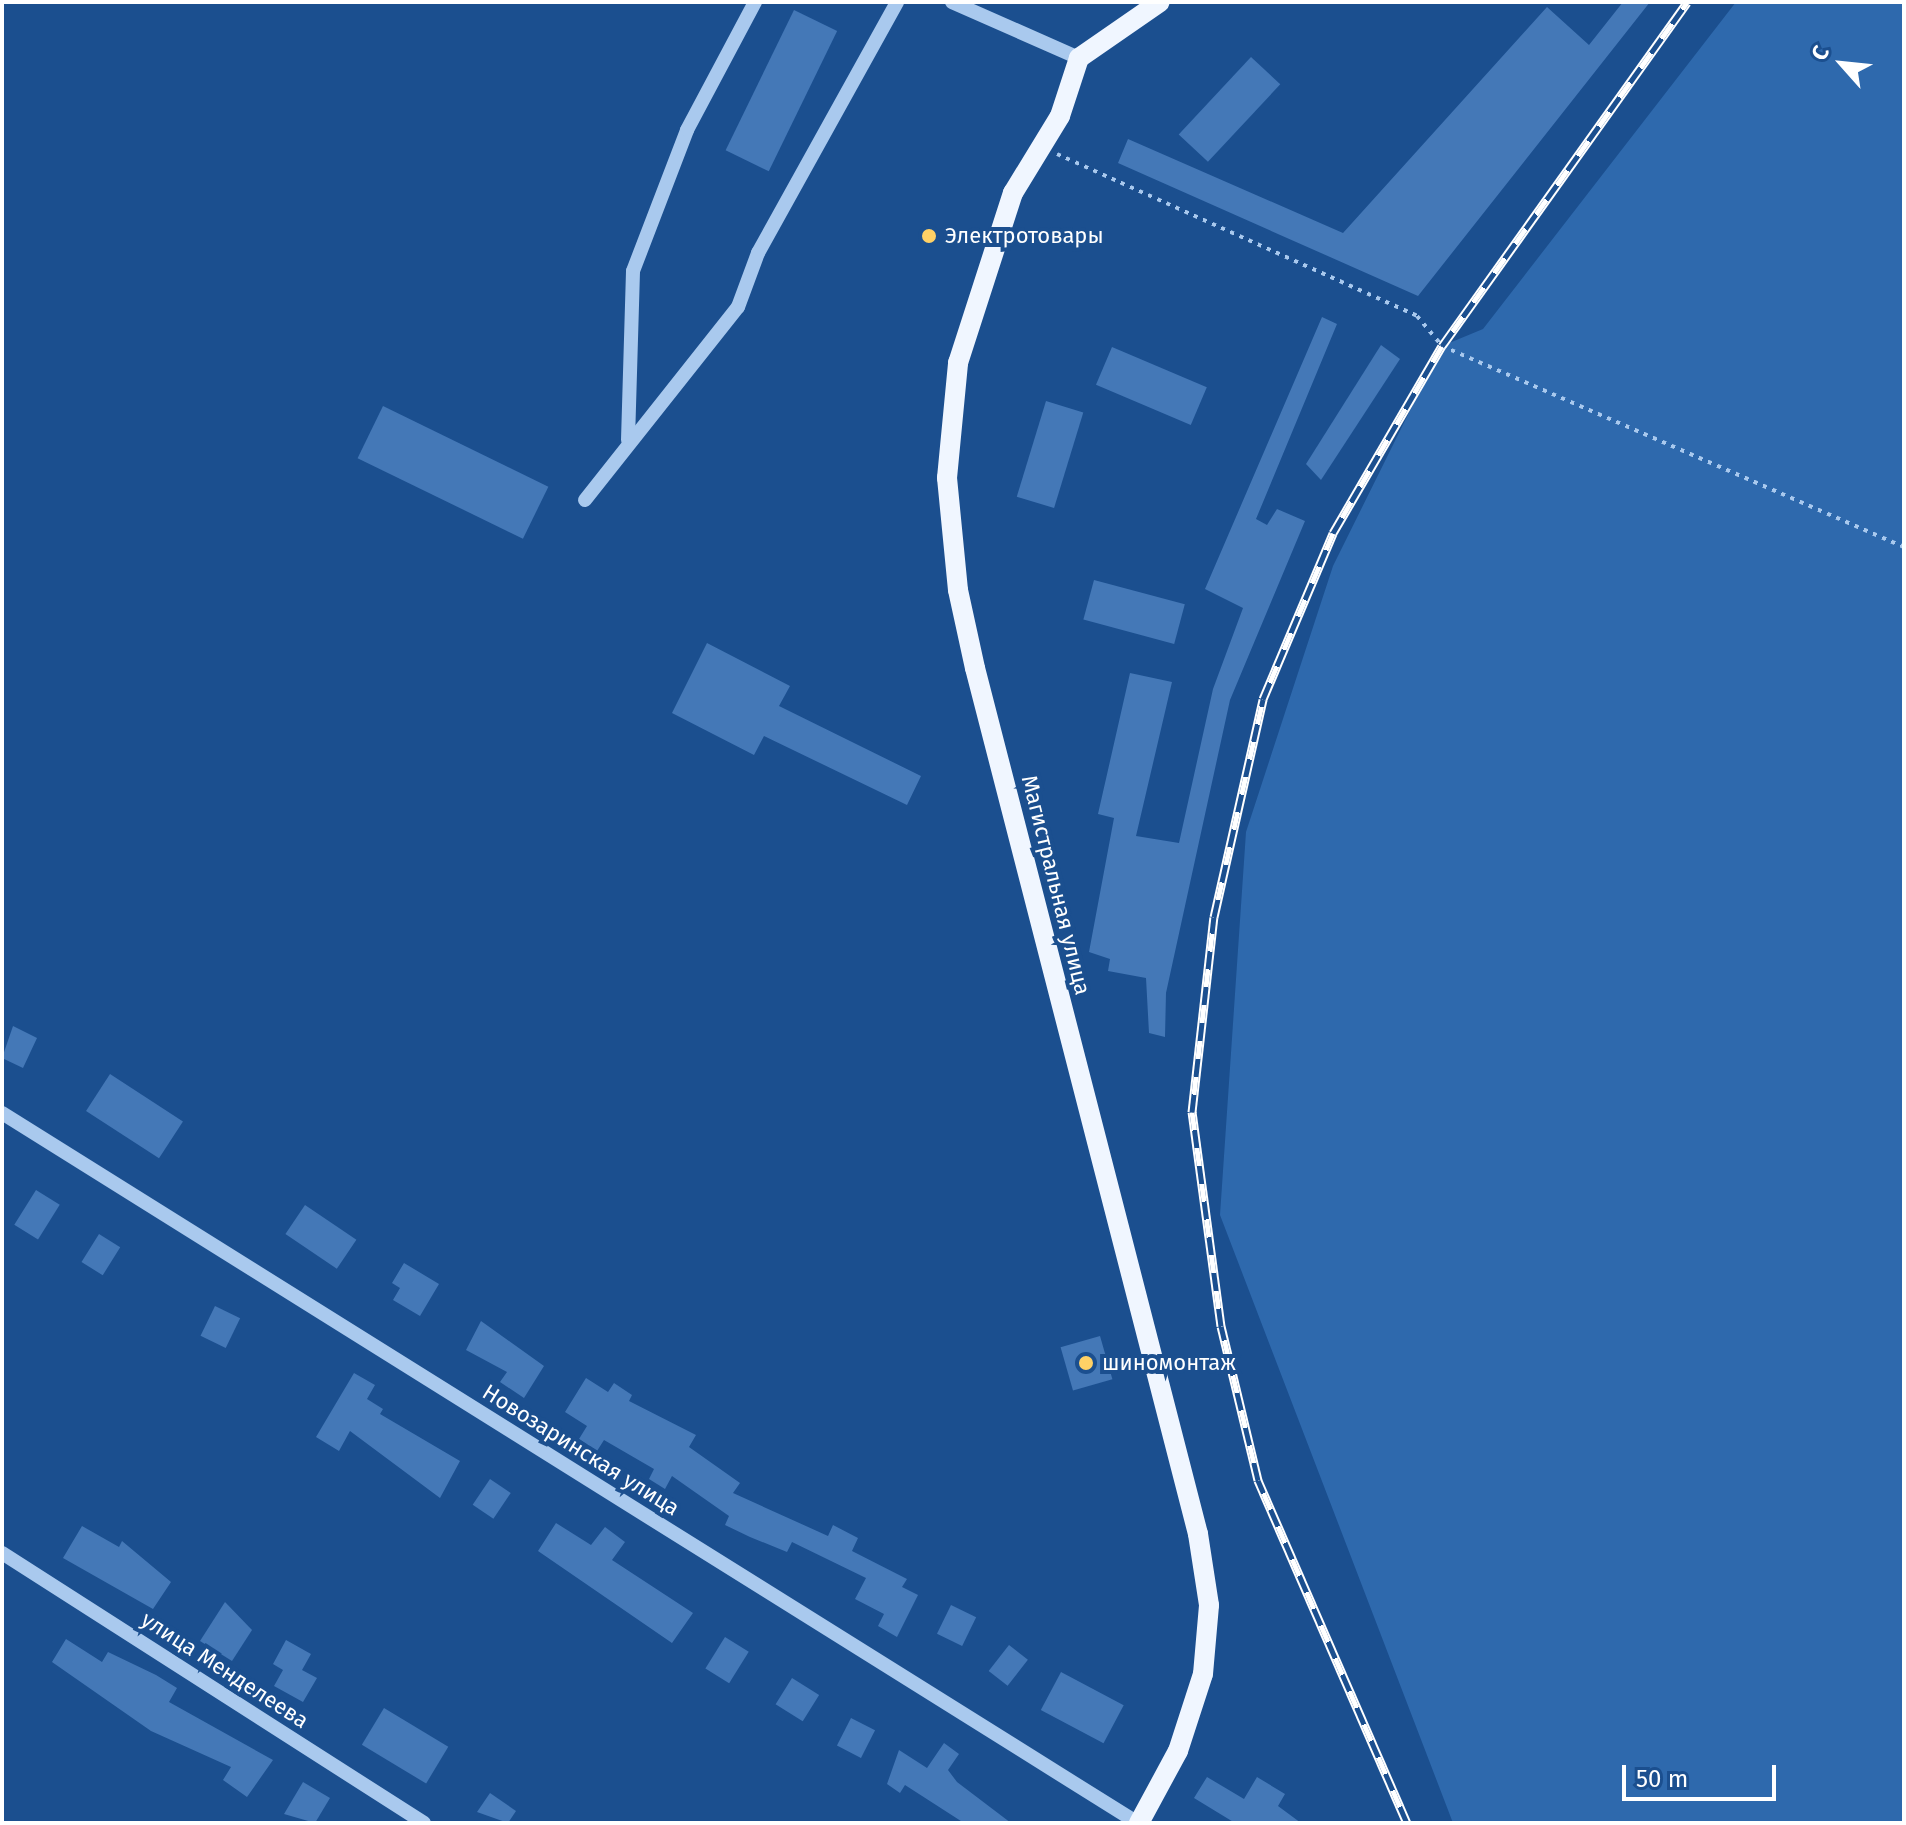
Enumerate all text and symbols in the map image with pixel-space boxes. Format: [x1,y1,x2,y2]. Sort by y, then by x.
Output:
north arrow [1802,24,1882,104]
text: С [1805,41,1835,65]
place label: Электротовары [945,223,1104,249]
marker: Электротовары [920,227,938,245]
street label: Магистральная улица [1016,773,1096,997]
place label: шиномонтаж [1102,1350,1236,1376]
marker: шиномонтаж [1077,1354,1095,1372]
street label: Новозаринская улица [478,1379,684,1521]
street label: улица Менделеева [136,1606,314,1734]
scale bar [1626,1749,1780,1799]
text: 50 m [1636,1765,1688,1793]

